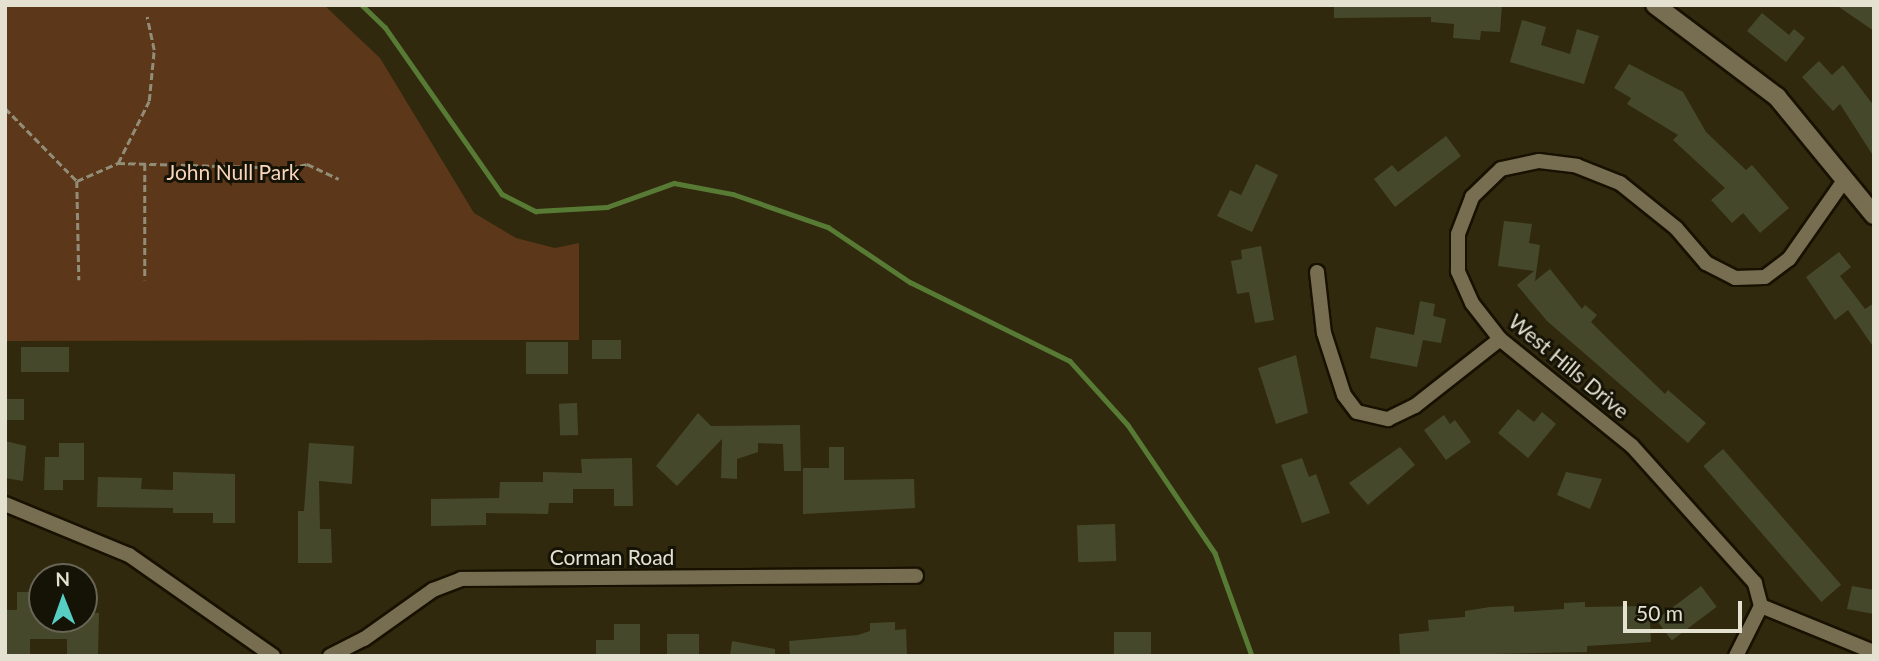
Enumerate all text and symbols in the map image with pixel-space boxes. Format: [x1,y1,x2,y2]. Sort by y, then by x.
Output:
park label: John Null Park [166,159,300,185]
street label: West Hills Drive [1504,308,1634,424]
street label: Corman Road [550,544,674,570]
north arrow [28,563,98,633]
text: N [55,567,70,590]
scale bar [1627,588,1746,632]
text: 50 m [1636,600,1683,625]

